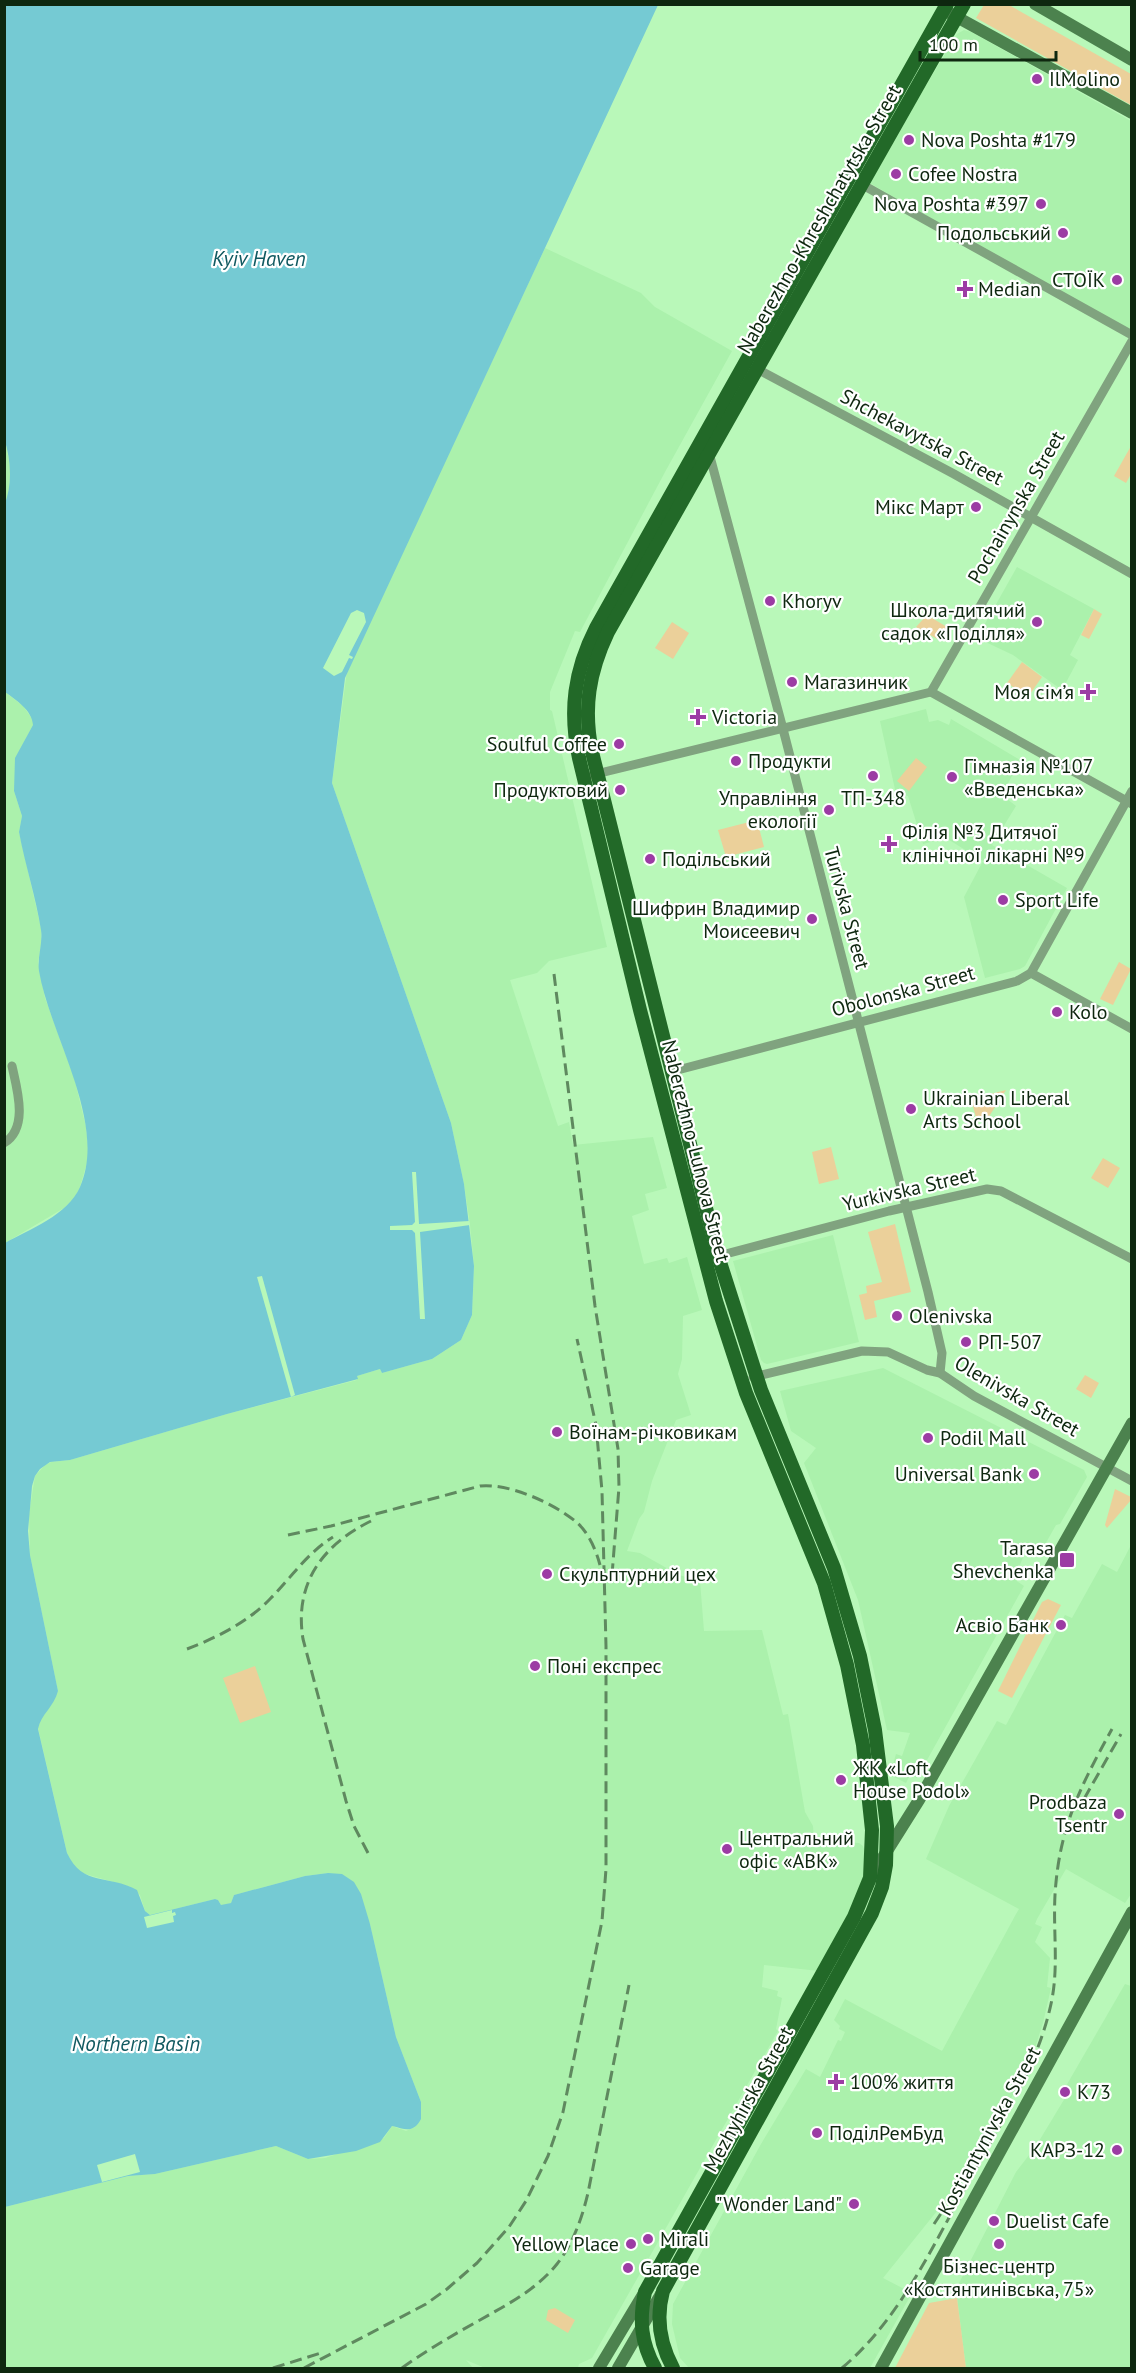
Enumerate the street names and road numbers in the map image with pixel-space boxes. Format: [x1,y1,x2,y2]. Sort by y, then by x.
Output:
street label: Naberezhno-Khreshchatytska Street [731,80,907,358]
street label: Shchekavytska Street [836,383,1008,491]
street label: Pochainynska Street [962,426,1070,588]
street label: Turivska Street [818,844,876,972]
street label: Obolonska Street [829,959,978,1023]
street label: Naberezhno-Luhova Street [656,1037,736,1265]
street label: Yurkivska Street [840,1161,978,1217]
street label: Olenivska Street [950,1350,1084,1442]
street label: Mezhyhirska Street [697,2021,799,2176]
street label: Kostiantynivska Street [932,2042,1046,2220]

